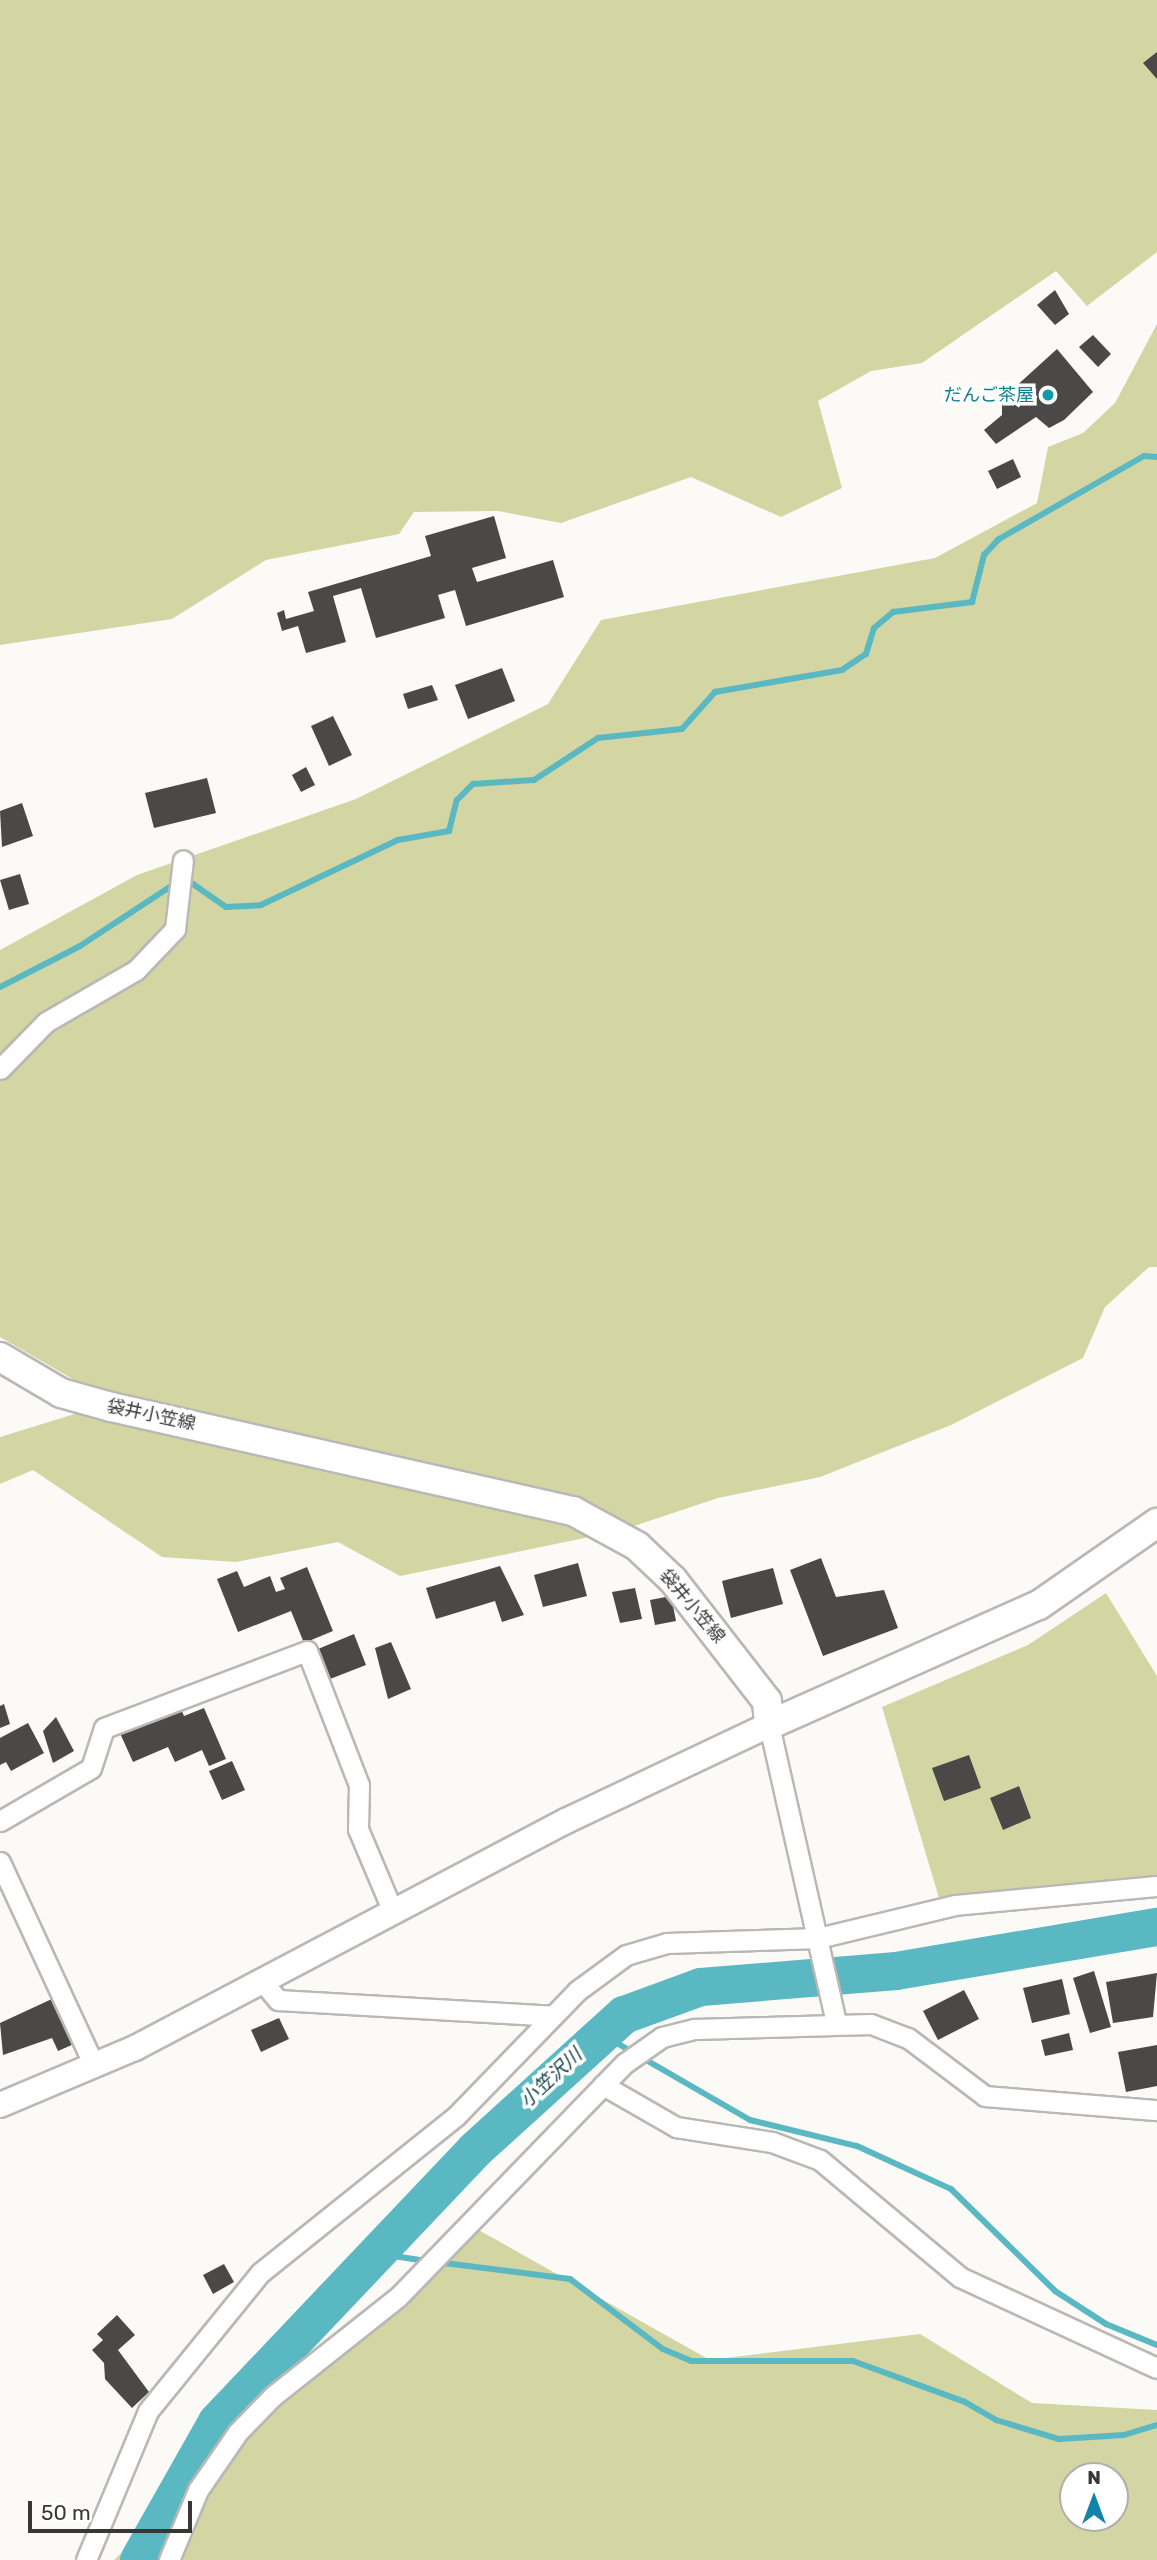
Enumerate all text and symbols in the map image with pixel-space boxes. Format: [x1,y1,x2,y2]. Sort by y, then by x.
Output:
place label: だんご茶屋 [944,384,1034,406]
marker: だんご茶屋 [1040,387,1056,403]
street label: 袋井小笠線 [105,1395,197,1435]
street label: 袋井小笠線 [655,1565,729,1647]
water label: 小笠沢川 [515,2044,587,2112]
north arrow [1059,2462,1129,2532]
text: N [1087,2466,1101,2489]
scale bar [32,2486,196,2530]
text: 50 m [41,2500,91,2525]

